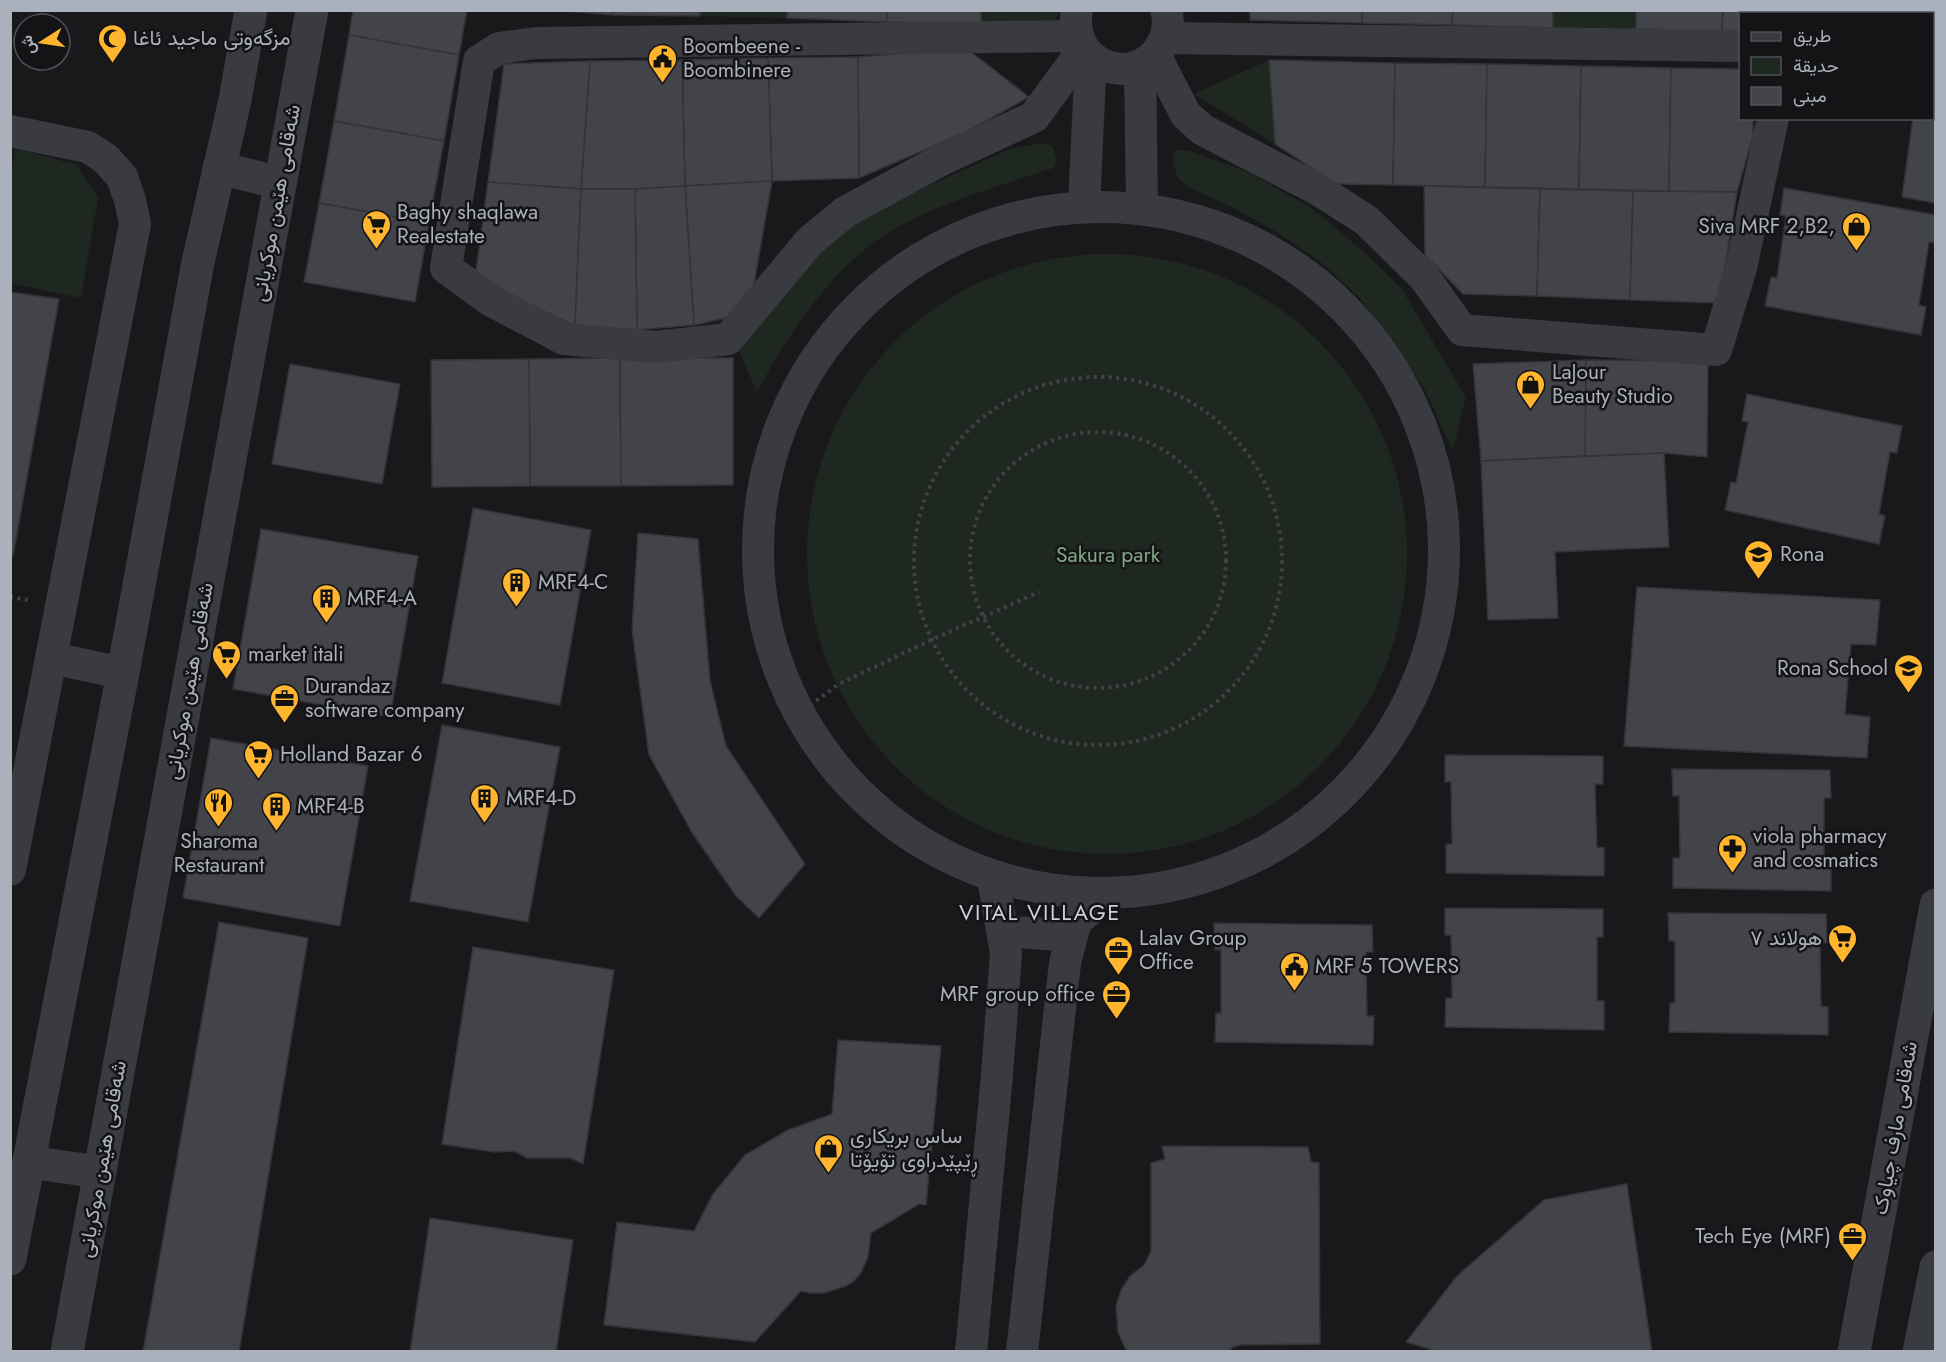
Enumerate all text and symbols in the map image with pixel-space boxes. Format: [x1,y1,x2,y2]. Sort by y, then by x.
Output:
north arrow [12,12,72,72]
legend [1739,12,1934,120]
mosque icon: مزگەوتی ماجید ئاغا [96,22,128,64]
place label: مزگەوتی ماجید ئاغا [133,23,291,53]
text: طريق [1793,23,1831,49]
place label: Boombeene - Boombinere [683,31,801,85]
text: ش [15,33,41,57]
public building icon: Boombeene - Boombinere [646,42,678,84]
text: حديقة [1793,53,1839,79]
text: مبنى [1793,83,1827,109]
street label: شەقامی هێمن موکریانی [244,102,308,304]
place label: Baghy shaqlawa Realestate [397,197,538,251]
supermarket icon: Baghy shaqlawa Realestate [360,208,392,250]
shop icon: Siva MRF 2,B2, [1840,210,1872,252]
place label: Siva MRF 2,B2, [1698,211,1835,241]
place label: LaJour Beauty Studio [1552,357,1673,411]
shop icon: LaJour Beauty Studio [1515,368,1547,410]
school or university icon: Rona [1743,538,1775,580]
place label: Rona [1780,539,1824,569]
park label: Sakura park [1056,540,1161,570]
building icon: MRF4-C [501,566,533,608]
place label: MRF4-C [538,567,608,597]
street label: شەقامی هێمن موکریانی [157,580,221,782]
building icon: MRF4-A [310,582,342,624]
place label: MRF4-A [347,583,417,613]
supermarket icon: market itali [211,638,243,680]
place label: market itali [248,639,344,669]
school or university icon: Rona School [1893,652,1925,694]
place label: Rona School [1777,653,1888,683]
place label: Durandaz software company [305,671,465,725]
office icon: Durandaz software company [268,682,300,724]
supermarket icon: Holland Bazar 6 [243,738,275,780]
place label: Holland Bazar 6 [280,739,423,769]
building icon: MRF4-D [469,782,501,824]
place label: MRF4-D [506,783,576,813]
restaurant icon: Sharoma Restaurant [203,786,235,828]
building icon: MRF4-B [260,790,292,832]
place label: MRF4-B [297,791,365,821]
place label: viola pharmacy and cosmatics [1753,821,1887,875]
place label: Sharoma Restaurant [174,826,264,880]
pharmacy icon: viola pharmacy and cosmatics [1716,832,1748,874]
district label: VITAL VILLAGE [959,896,1121,928]
supermarket icon: هولاند ٧ [1827,922,1859,964]
place label: Lalav Group Office [1139,923,1247,977]
place label: هولاند ٧ [1750,923,1822,953]
office icon: Lalav Group Office [1102,934,1134,976]
public building icon: MRF 5 TOWERS [1278,950,1310,992]
place label: MRF 5 TOWERS [1315,951,1459,981]
office icon: MRF group office [1100,978,1132,1020]
place label: MRF group office [940,979,1095,1009]
street label: شەقامی مارف چیاوک [1865,1039,1925,1217]
street label: شەقامی هێمن موکریانی [70,1058,134,1260]
place label: ساس بریکاری ڕێپێدراوی تۆیۆتا [850,1121,978,1177]
shop icon: ساس بریکاری ڕێپێدراوی تۆیۆتا [813,1132,845,1174]
office icon: Tech Eye (MRF) [1836,1220,1868,1262]
place label: Tech Eye (MRF) [1695,1221,1831,1251]

